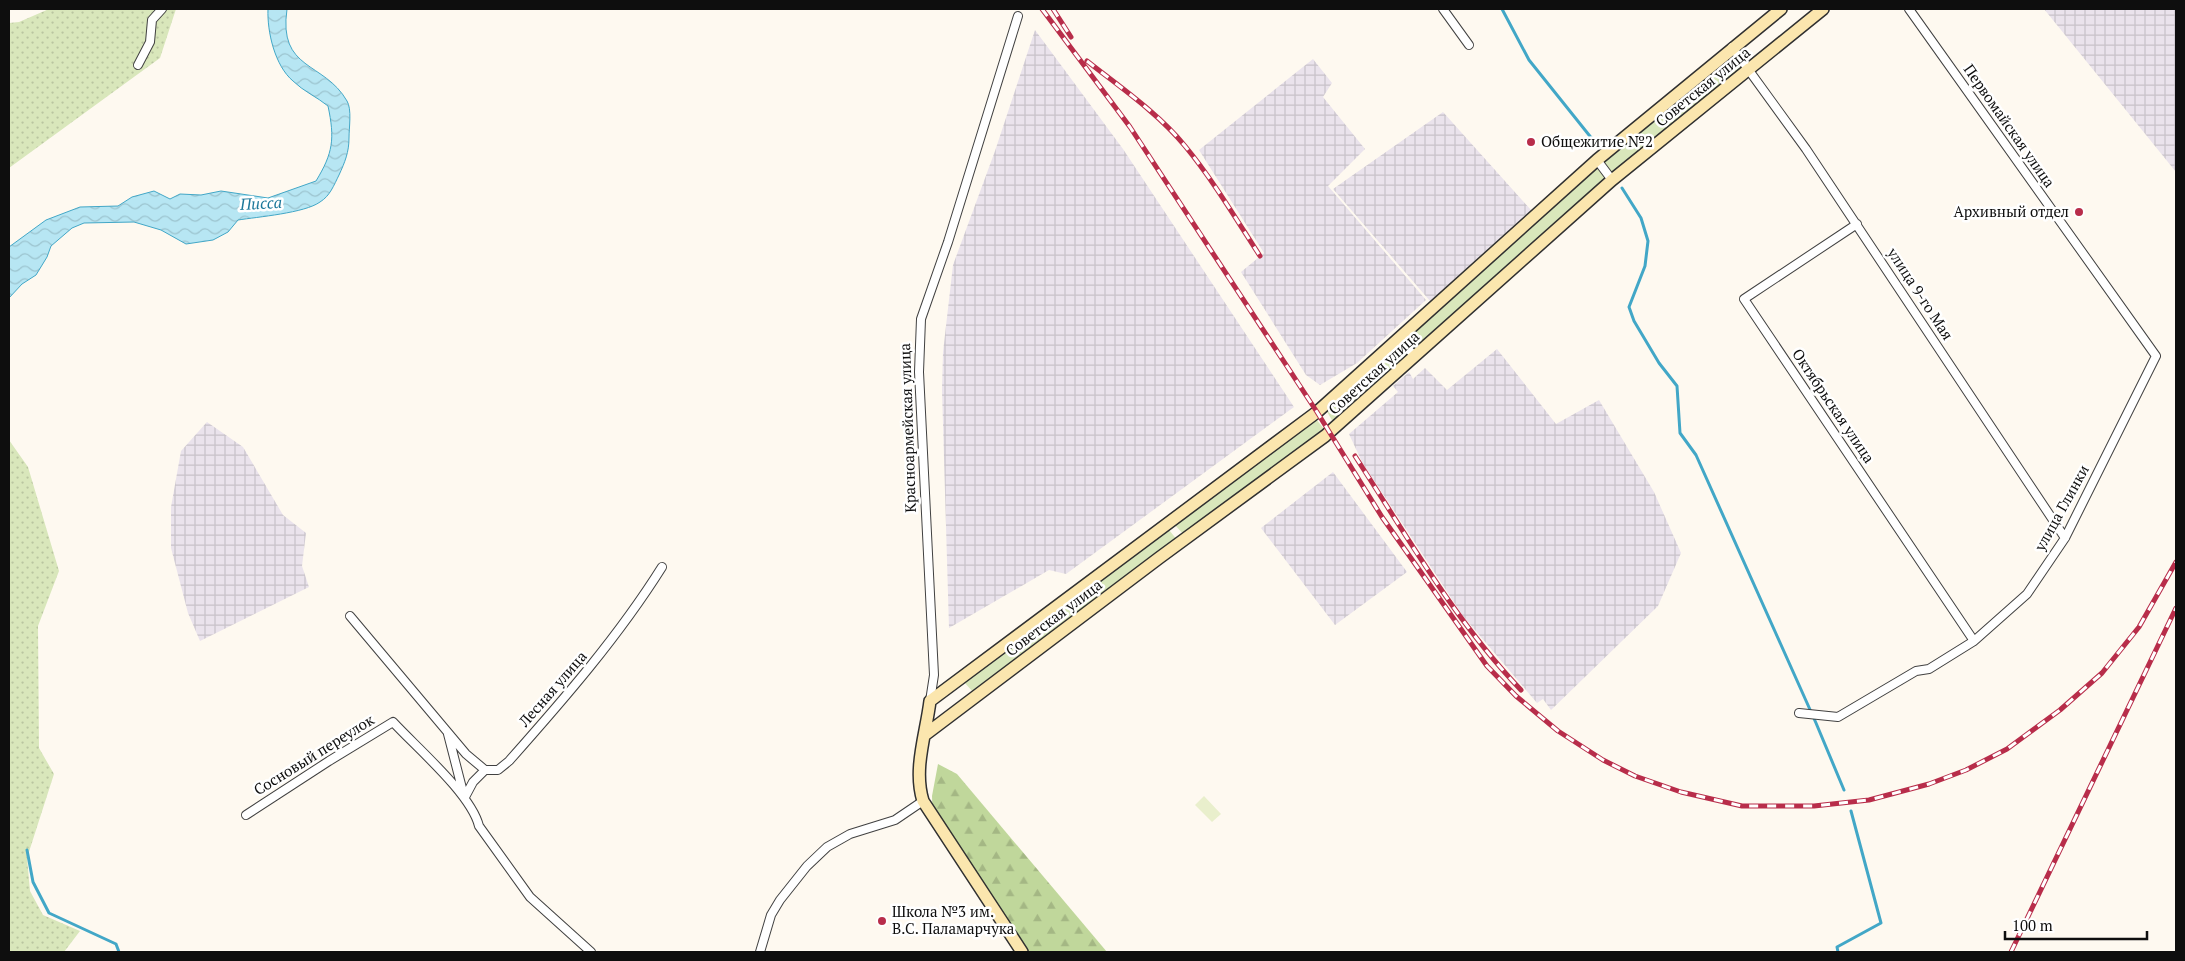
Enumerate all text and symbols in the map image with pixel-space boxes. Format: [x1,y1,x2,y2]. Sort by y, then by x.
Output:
street label: Советская улица [1651,42,1754,131]
street label: Первомайская улица [1960,60,2060,191]
place label: Общежитие №2 [1541,131,1653,151]
marker: Общежитие №2 [1525,136,1537,148]
water label: Писса [238,191,283,215]
place label: Архивный отдел [1953,201,2069,221]
marker: Архивный отдел [2073,206,2085,218]
street label: улица 9-го Мая [1883,243,1958,344]
street label: Советская улица [1323,326,1423,419]
street label: Красноармейская улица [894,342,920,513]
street label: Октябрьская улица [1788,344,1880,467]
street label: улица Глинки [2029,461,2093,555]
street label: Советская улица [1001,574,1106,660]
street label: Лесная улица [513,646,591,731]
street label: Сосновый переулок [250,709,378,799]
place label: Школа №3 им. В.С. Паламарчука [892,901,1015,938]
scale bar [2005,908,2148,940]
marker: Школа №3 им. В.С. Паламарчука [876,915,888,927]
text: 100 m [2012,915,2053,935]

